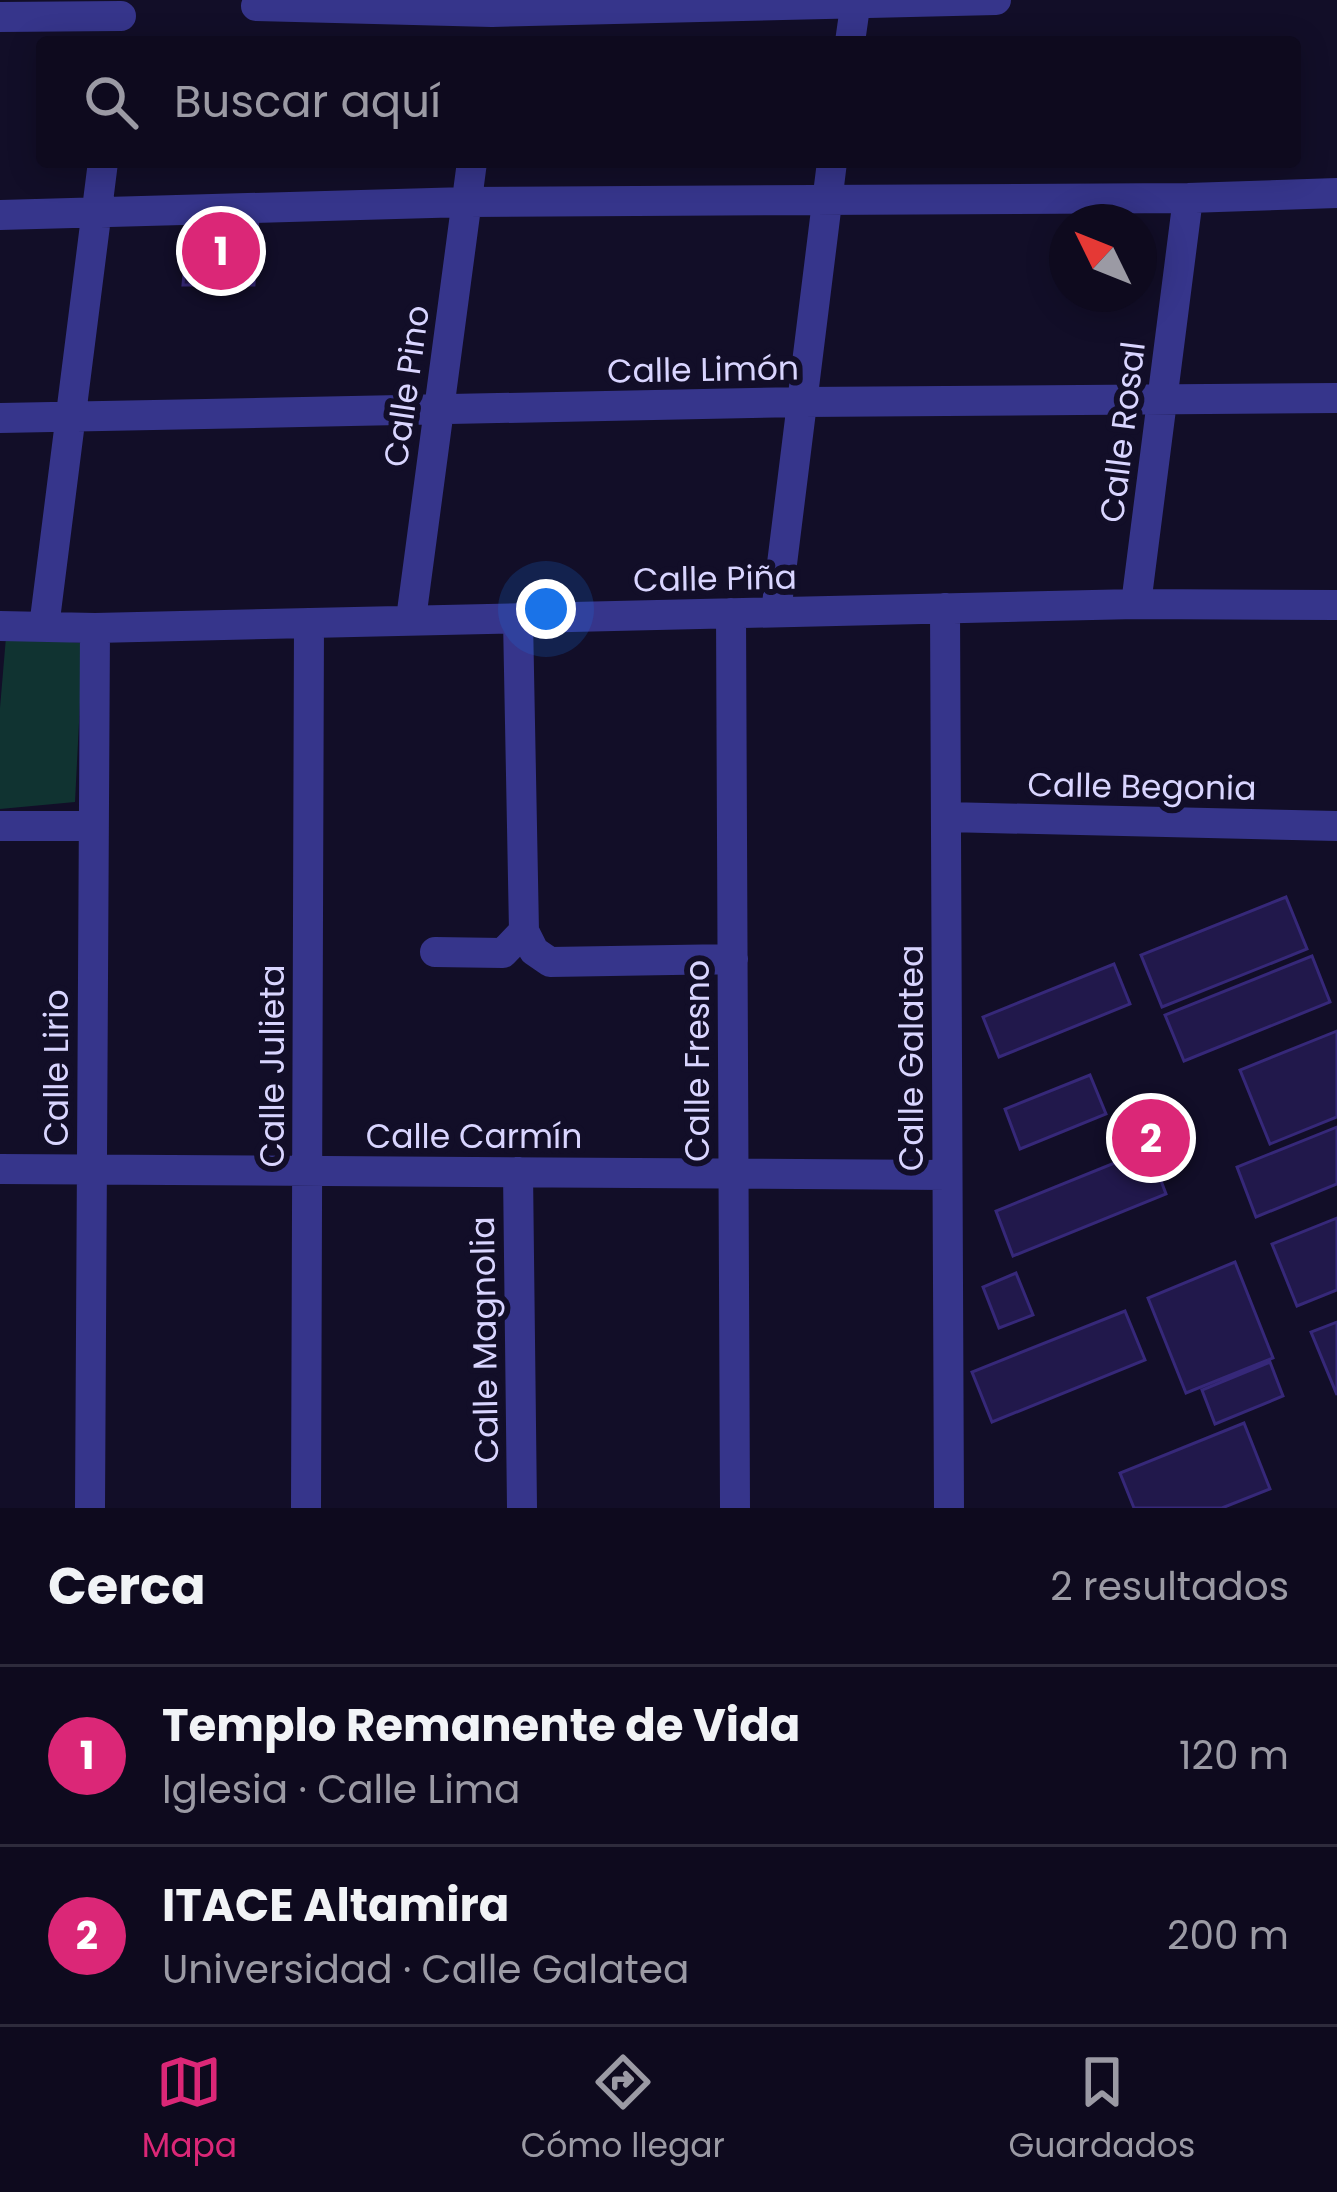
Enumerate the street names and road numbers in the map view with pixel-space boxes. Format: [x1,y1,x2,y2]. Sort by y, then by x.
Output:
street label: Calle Pino [372,302,441,470]
street label: Calle Rosal [1088,339,1157,525]
street label: Calle Limón [607,344,799,395]
street label: Calle Piña [633,554,797,603]
street label: Calle Begonia [1027,761,1257,812]
street label: Calle Galatea [888,945,935,1171]
street label: Calle Fresno [674,960,721,1162]
street label: Calle Julieta [249,965,296,1167]
street label: Calle Lirio [33,989,80,1147]
street label: Calle Carmín [366,1113,582,1160]
street label: Calle Magnolia [459,1216,510,1464]

